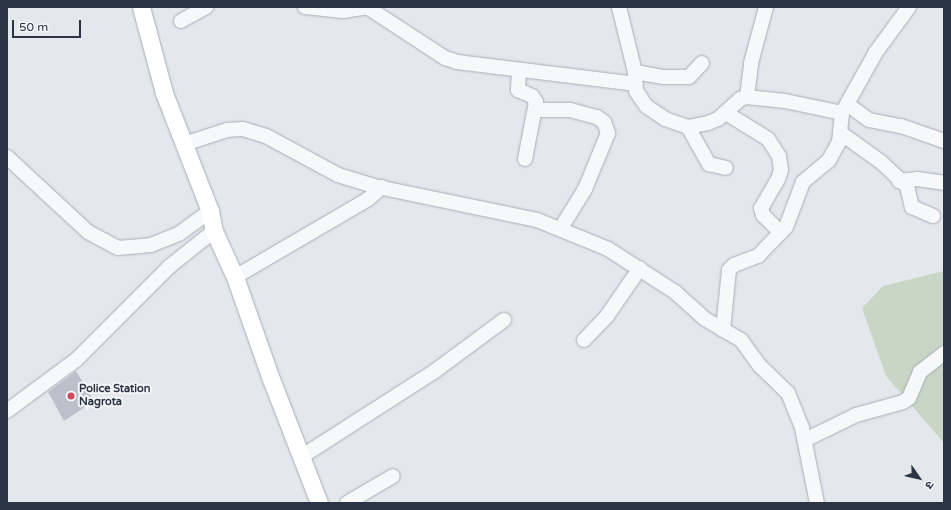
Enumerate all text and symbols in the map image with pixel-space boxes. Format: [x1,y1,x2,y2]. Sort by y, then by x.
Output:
scale bar [14,12,83,38]
text: 50 m [19,20,48,34]
place label: Police Station Nagrota [79,383,150,409]
marker: Police Station Nagrota [66,391,76,401]
north arrow [899,458,939,498]
text: उ [922,479,937,491]

